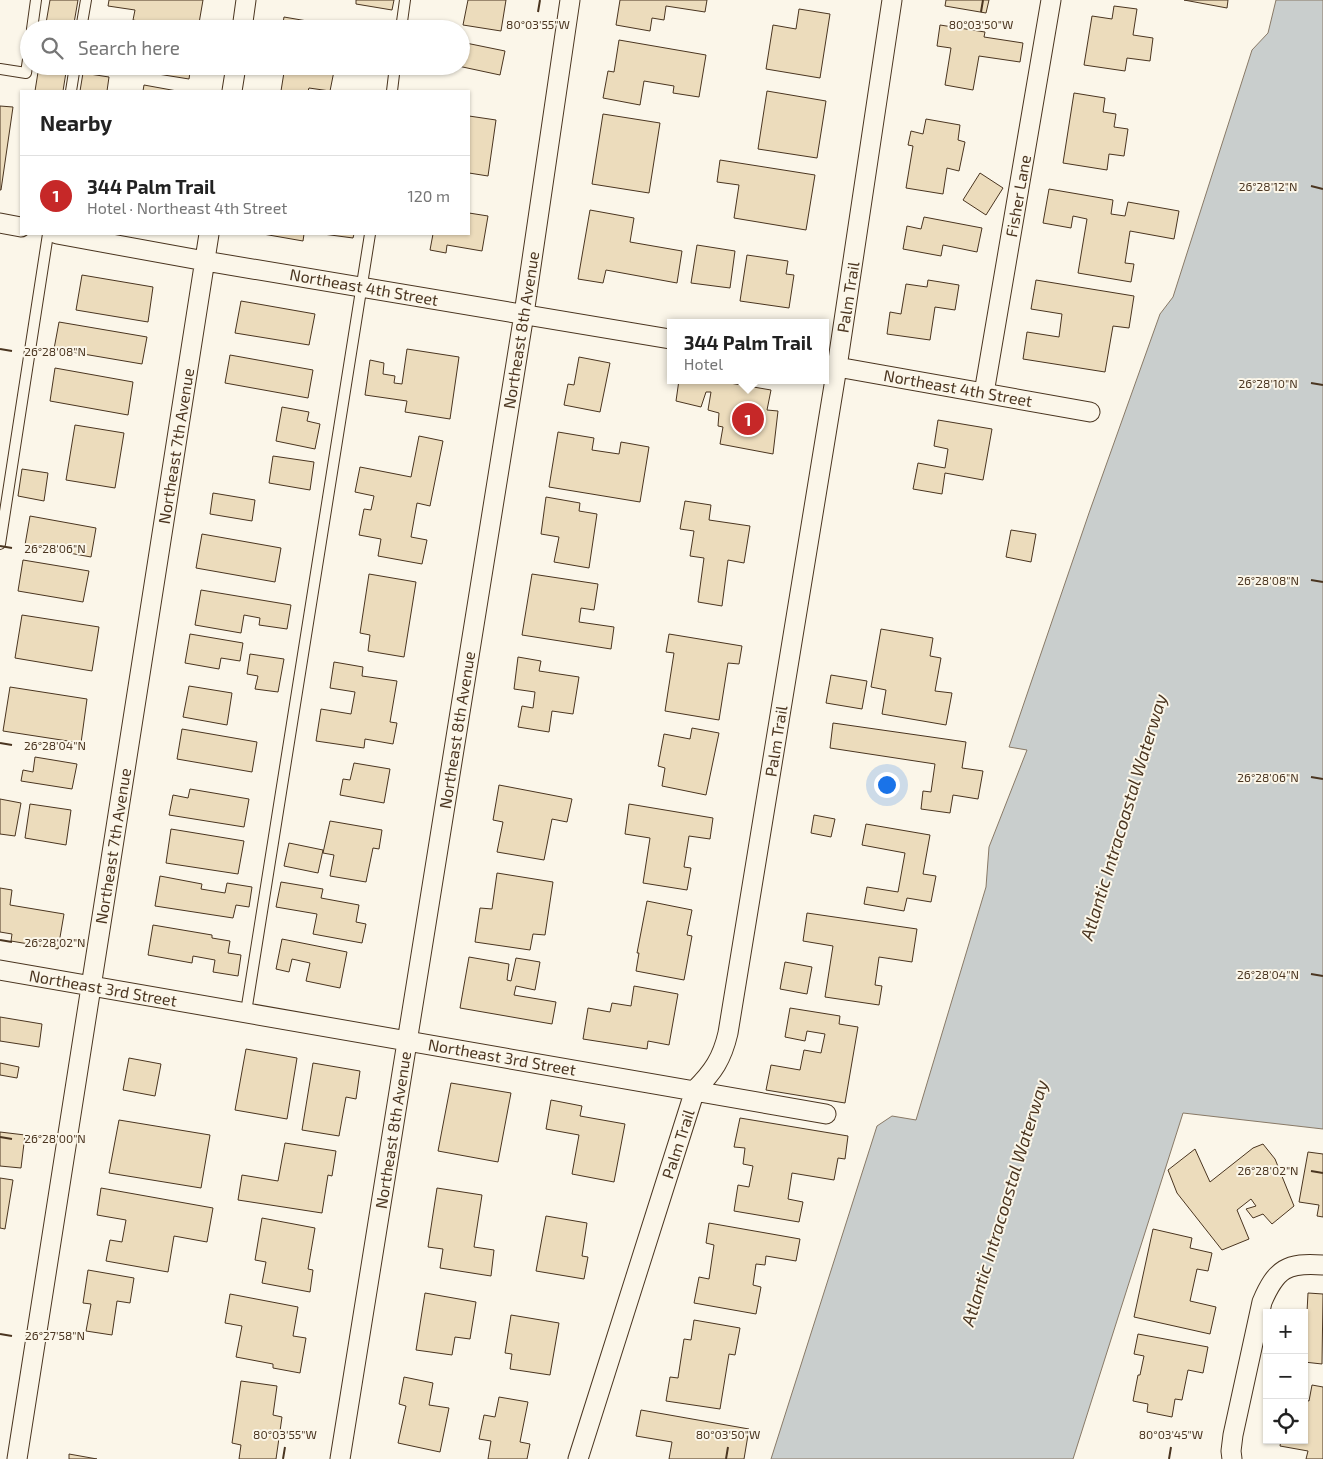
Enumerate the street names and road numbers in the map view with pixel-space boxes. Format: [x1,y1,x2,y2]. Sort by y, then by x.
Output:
street label: Fisher Lane [1001,153,1034,239]
street label: Northeast 8th Avenue [499,250,542,410]
street label: Palm Trail [833,260,863,334]
street label: Northeast 4th Street [288,264,440,309]
street label: Northeast 4th Street [882,365,1034,410]
street label: Northeast 7th Avenue [154,367,197,525]
street label: Northeast 8th Avenue [435,650,478,810]
street label: Palm Trail [761,704,791,778]
street label: Northeast 7th Avenue [91,767,134,925]
street label: Northeast 3rd Street [28,965,178,1010]
street label: Northeast 3rd Street [427,1034,577,1079]
street label: Northeast 8th Avenue [371,1050,414,1210]
street label: Palm Trail [657,1107,698,1181]

